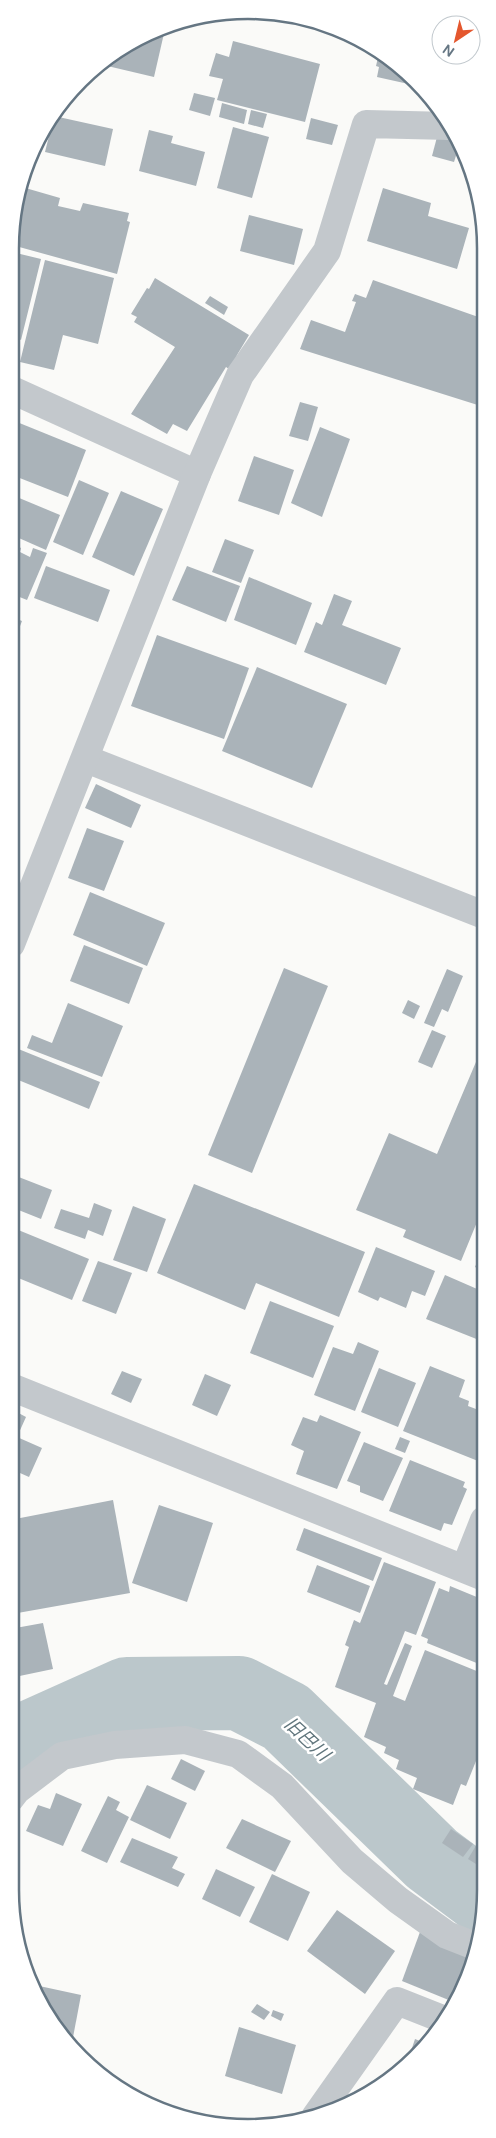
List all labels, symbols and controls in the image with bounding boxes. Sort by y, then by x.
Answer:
north arrow [431,15,481,65]
text: N [439,40,458,61]
water label: 旧巴川 [279,1712,336,1768]

